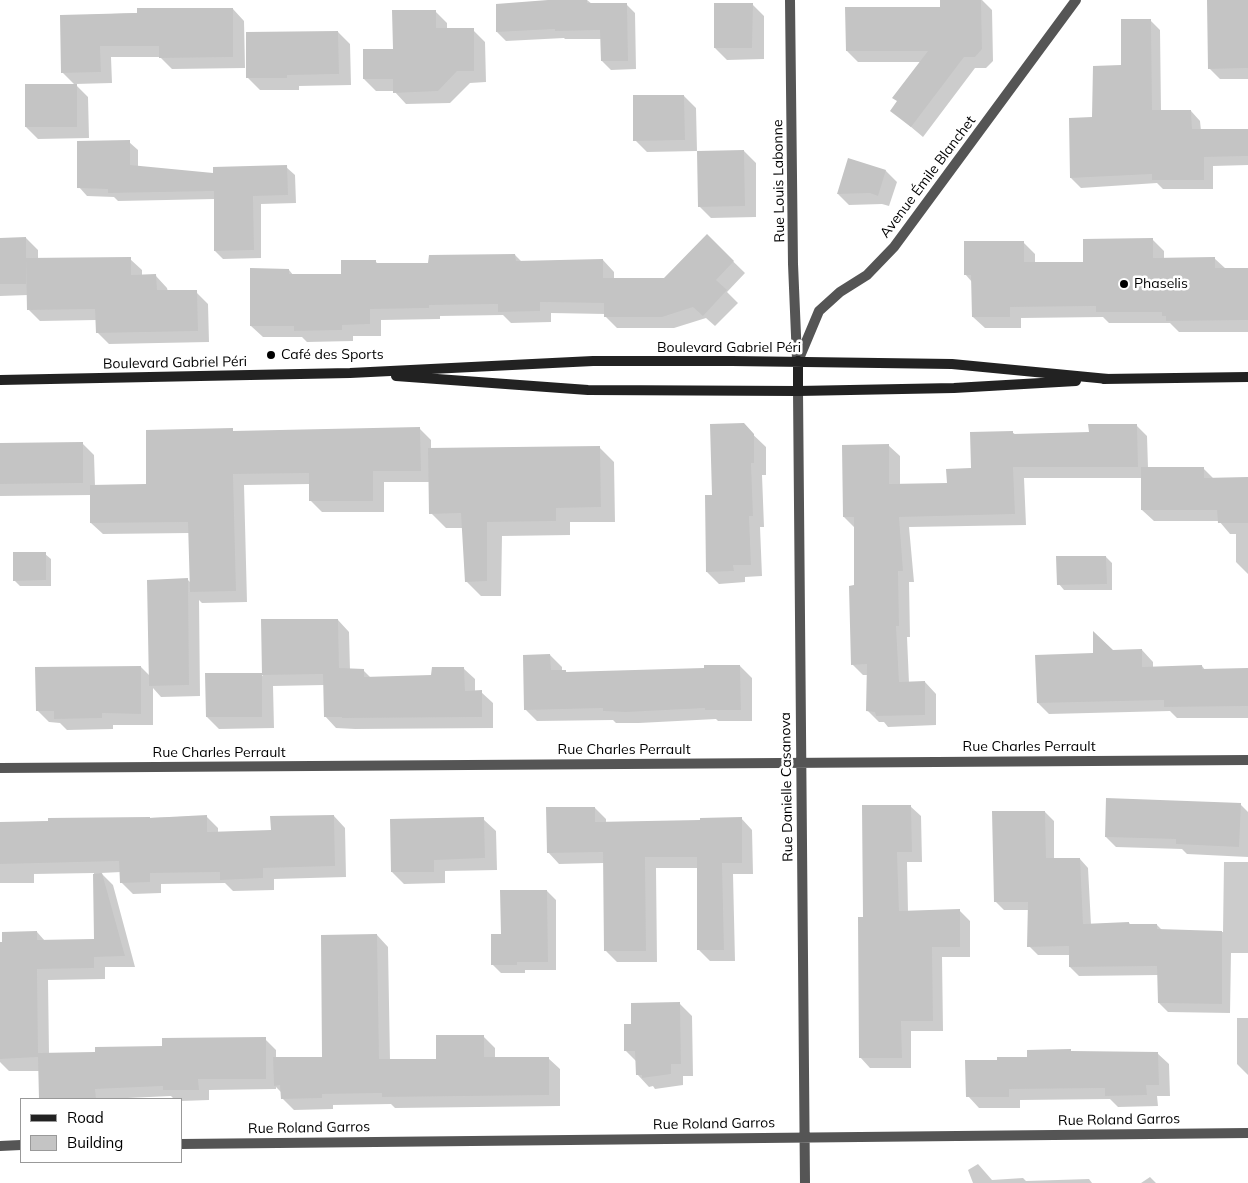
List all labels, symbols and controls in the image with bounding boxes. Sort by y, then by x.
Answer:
street label: Avenue Émile Blanchet [877,113,979,241]
street label: Rue Louis Labonne [770,119,788,243]
place label: Phaselis [1134,276,1188,292]
marker: Phaselis [1118,278,1130,290]
street label: Boulevard Gabriel Péri [657,340,801,356]
place label: Café des Sports [281,347,384,363]
marker: Café des Sports [265,349,277,361]
street label: Boulevard Gabriel Péri [103,353,247,373]
street label: Rue Danielle Casanova [777,712,797,862]
street label: Rue Charles Perrault [962,739,1096,755]
street label: Rue Charles Perrault [557,742,691,758]
street label: Rue Charles Perrault [152,745,286,761]
legend [20,1098,182,1163]
text: Road [67,1108,104,1127]
street label: Rue Roland Garros [1058,1111,1180,1129]
street label: Rue Roland Garros [653,1115,775,1133]
street label: Rue Roland Garros [248,1119,370,1137]
text: Building [67,1133,123,1152]

